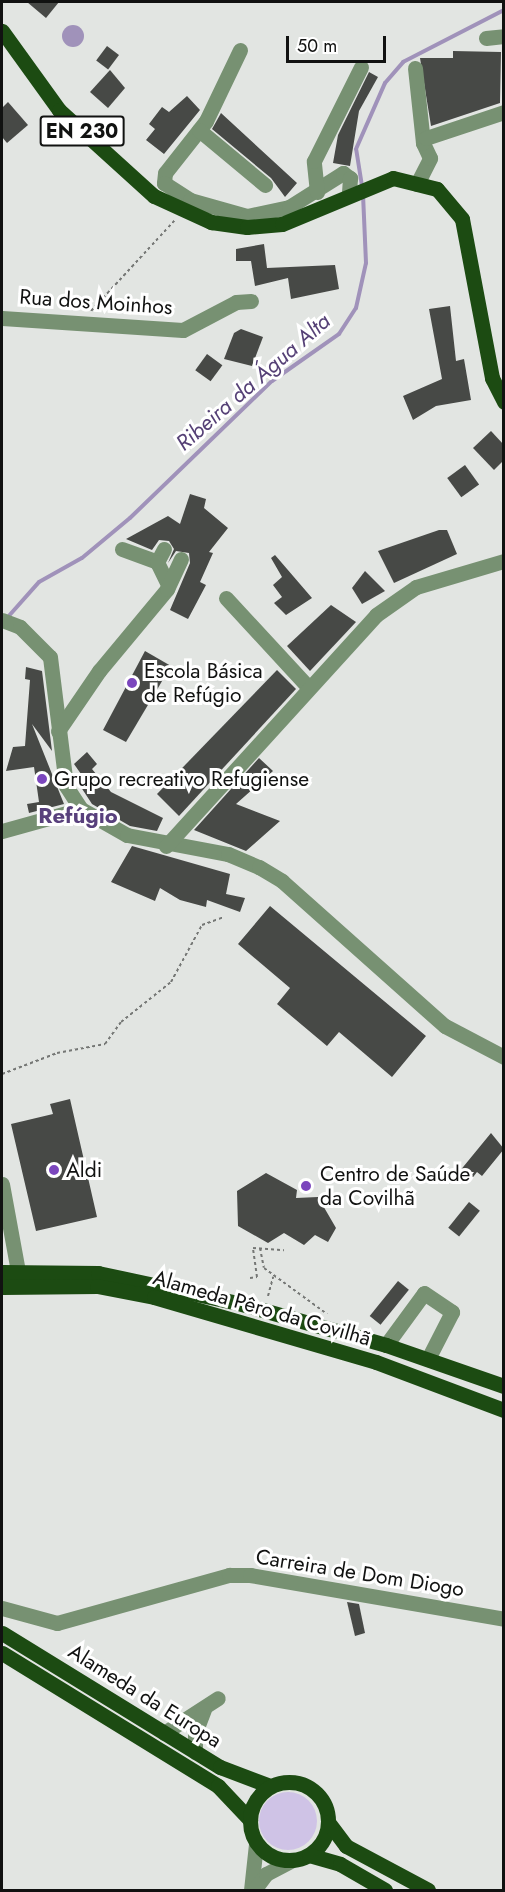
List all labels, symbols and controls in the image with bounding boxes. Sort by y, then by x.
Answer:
scale bar [289,24,390,62]
text: 50 m [297,33,337,59]
road number: EN 230 [38,114,125,148]
street label: Rua dos Moinhos [19,284,173,320]
water label: Ribeira da Água Alta [170,308,336,456]
place label: Escola Básica de Refúgio [144,658,263,708]
marker: Escola Básica de Refúgio [125,676,139,690]
place label: Grupo recreativo Refugiense [54,766,309,792]
marker: Grupo recreativo Refugiense [35,772,49,786]
district label: Refúgio [38,803,118,829]
place label: Aldi [66,1157,102,1183]
place label: Centro de Saúde da Covilhã [320,1161,470,1211]
marker: Aldi [47,1163,61,1177]
marker: Centro de Saúde da Covilhã [297,1177,315,1195]
street label: Alameda Pêro da Covilhã [150,1265,374,1351]
street label: Carreira de Dom Diogo [254,1544,466,1602]
street label: Alameda da Europa [64,1639,226,1753]

